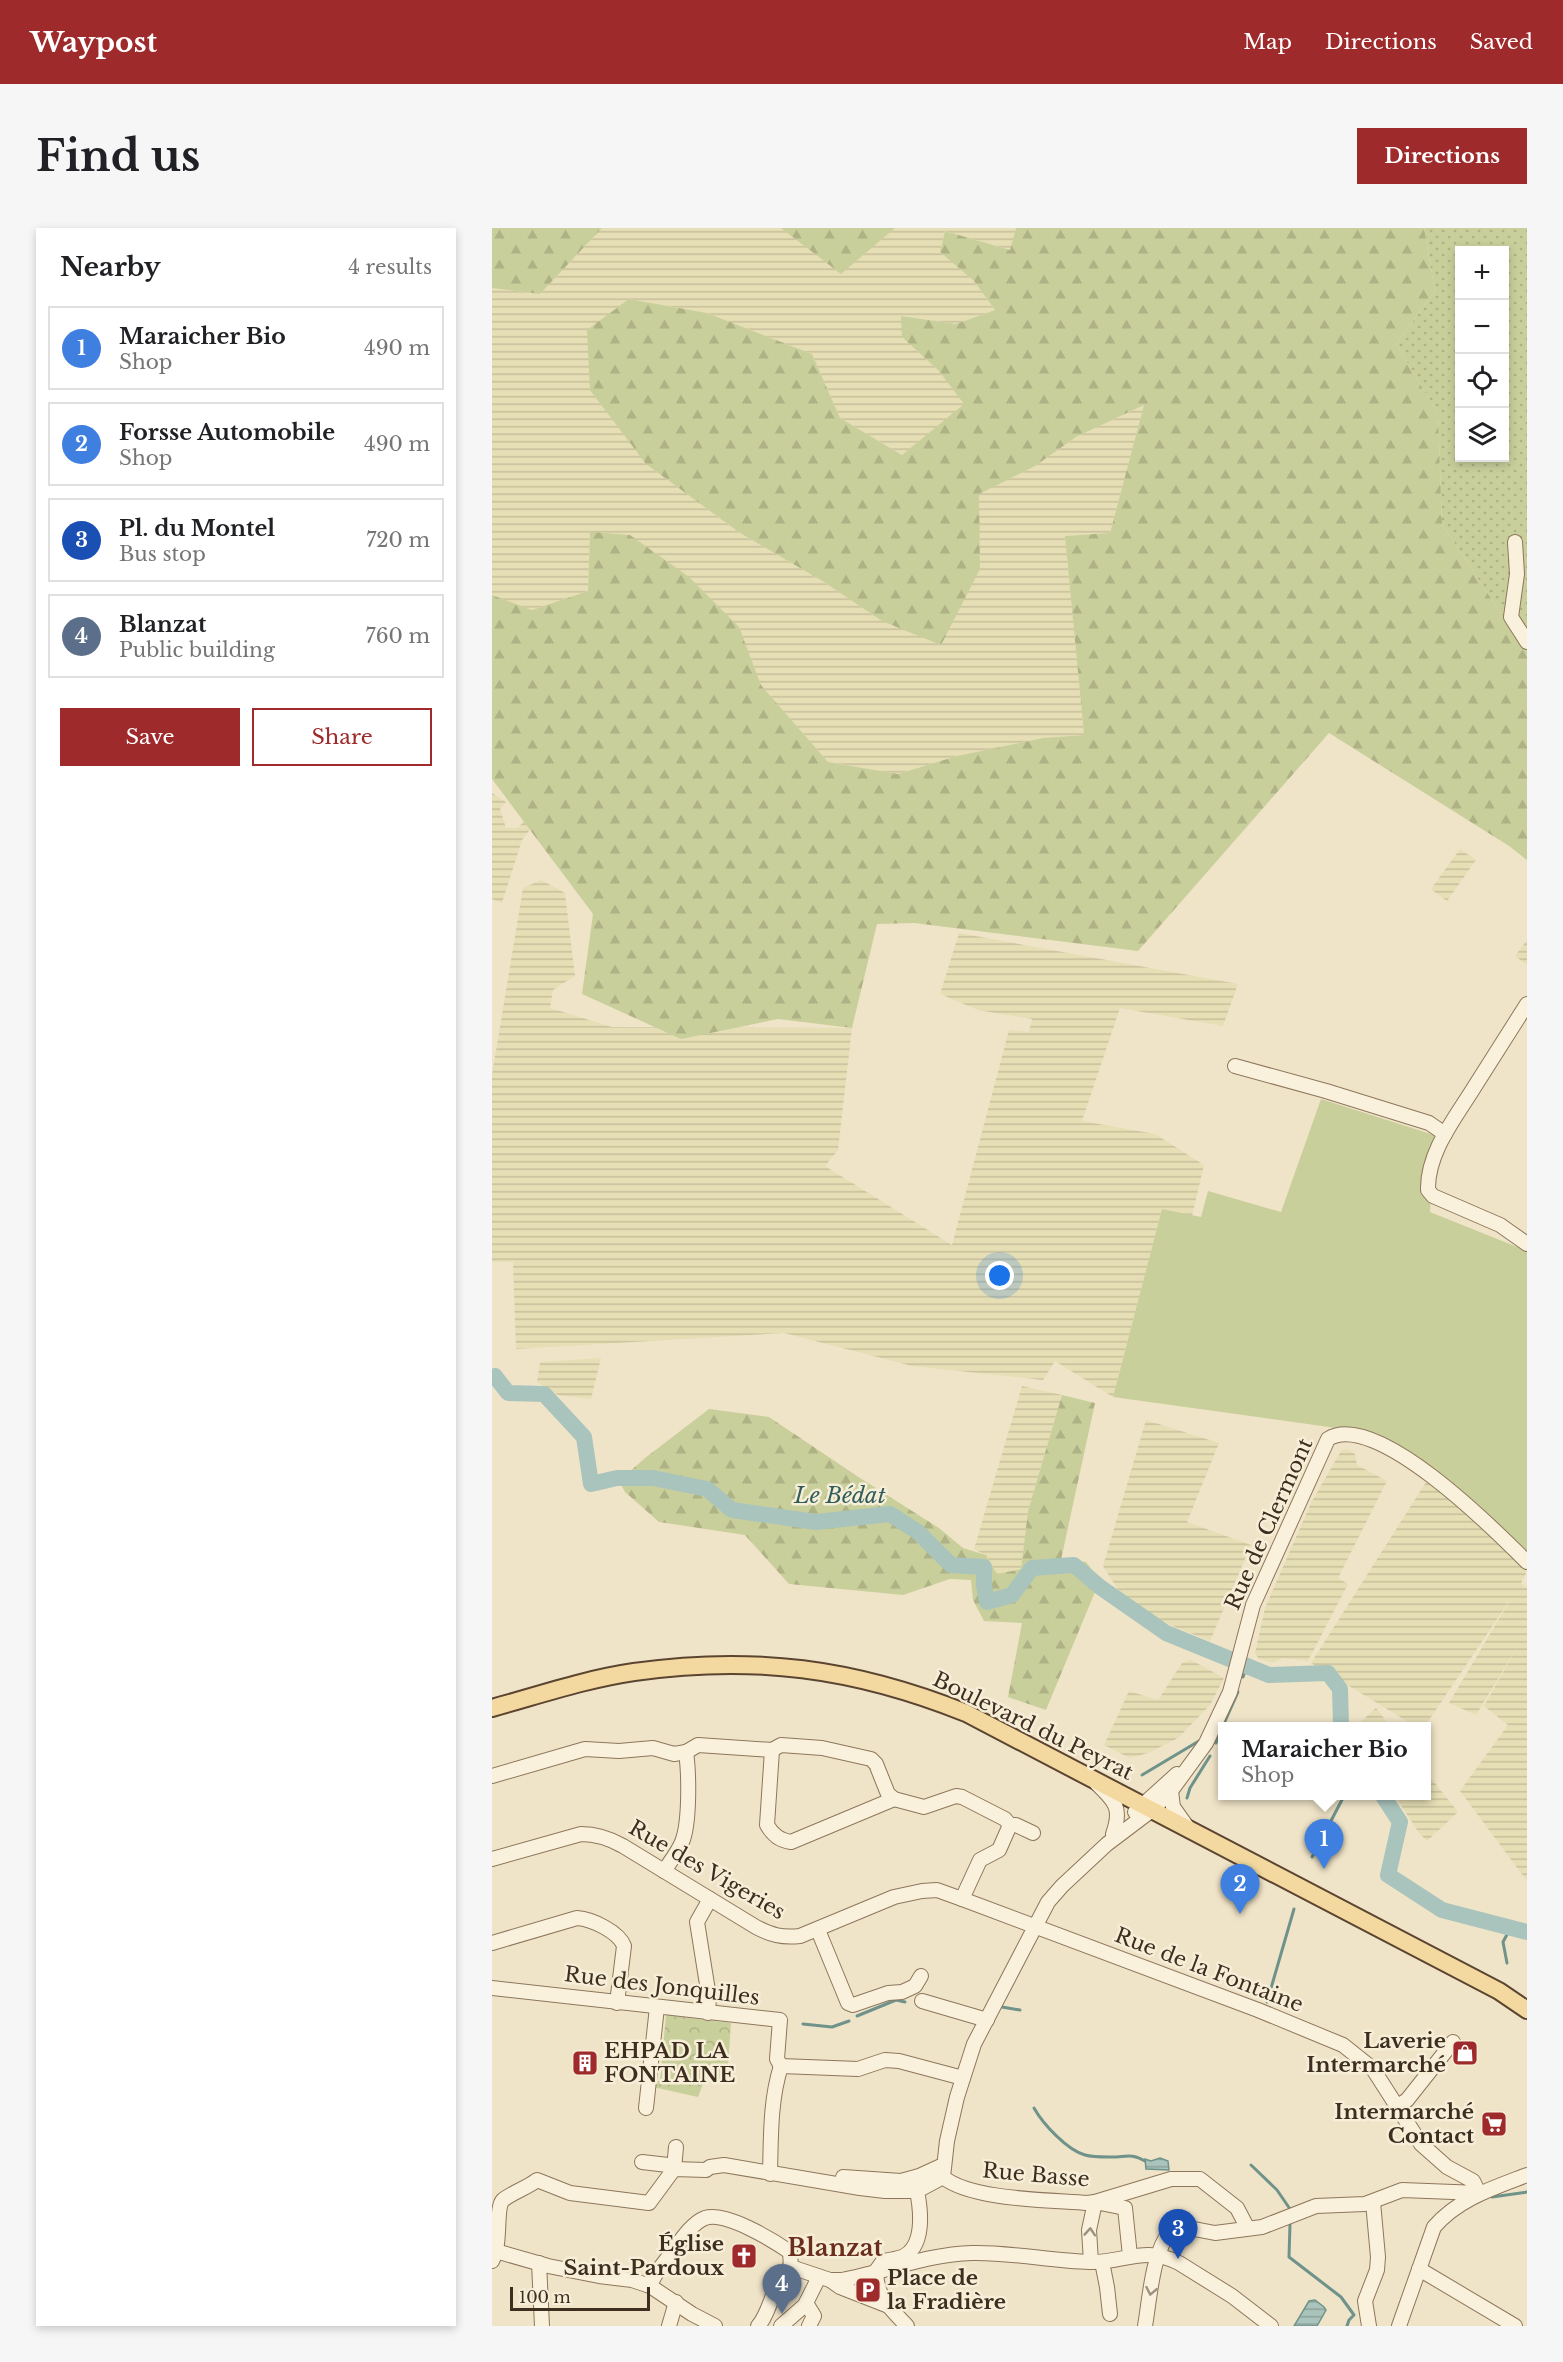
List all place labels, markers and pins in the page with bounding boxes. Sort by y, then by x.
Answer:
pin: 1 [1304,1820,1344,1869]
pin: 2 [1220,1864,1260,1914]
place label: Laverie Intermarché [1306,2028,1446,2078]
place label: EHPAD LA FONTAINE [604,2038,735,2088]
shop icon: Laverie Intermarché [1450,2038,1480,2068]
building icon: EHPAD LA FONTAINE [570,2048,600,2078]
place label: Intermarché Contact [1334,2099,1474,2149]
supermarket icon: Intermarché Contact [1479,2109,1509,2139]
pin: 3 [1158,2210,1198,2259]
place label: Église Saint-Pardoux [564,2231,724,2281]
church icon: Église Saint-Pardoux [729,2241,759,2271]
pin: 4 [762,2264,802,2314]
place label: Place de la Fradière [887,2265,1006,2315]
parking icon: Place de la Fradière [853,2275,883,2305]

